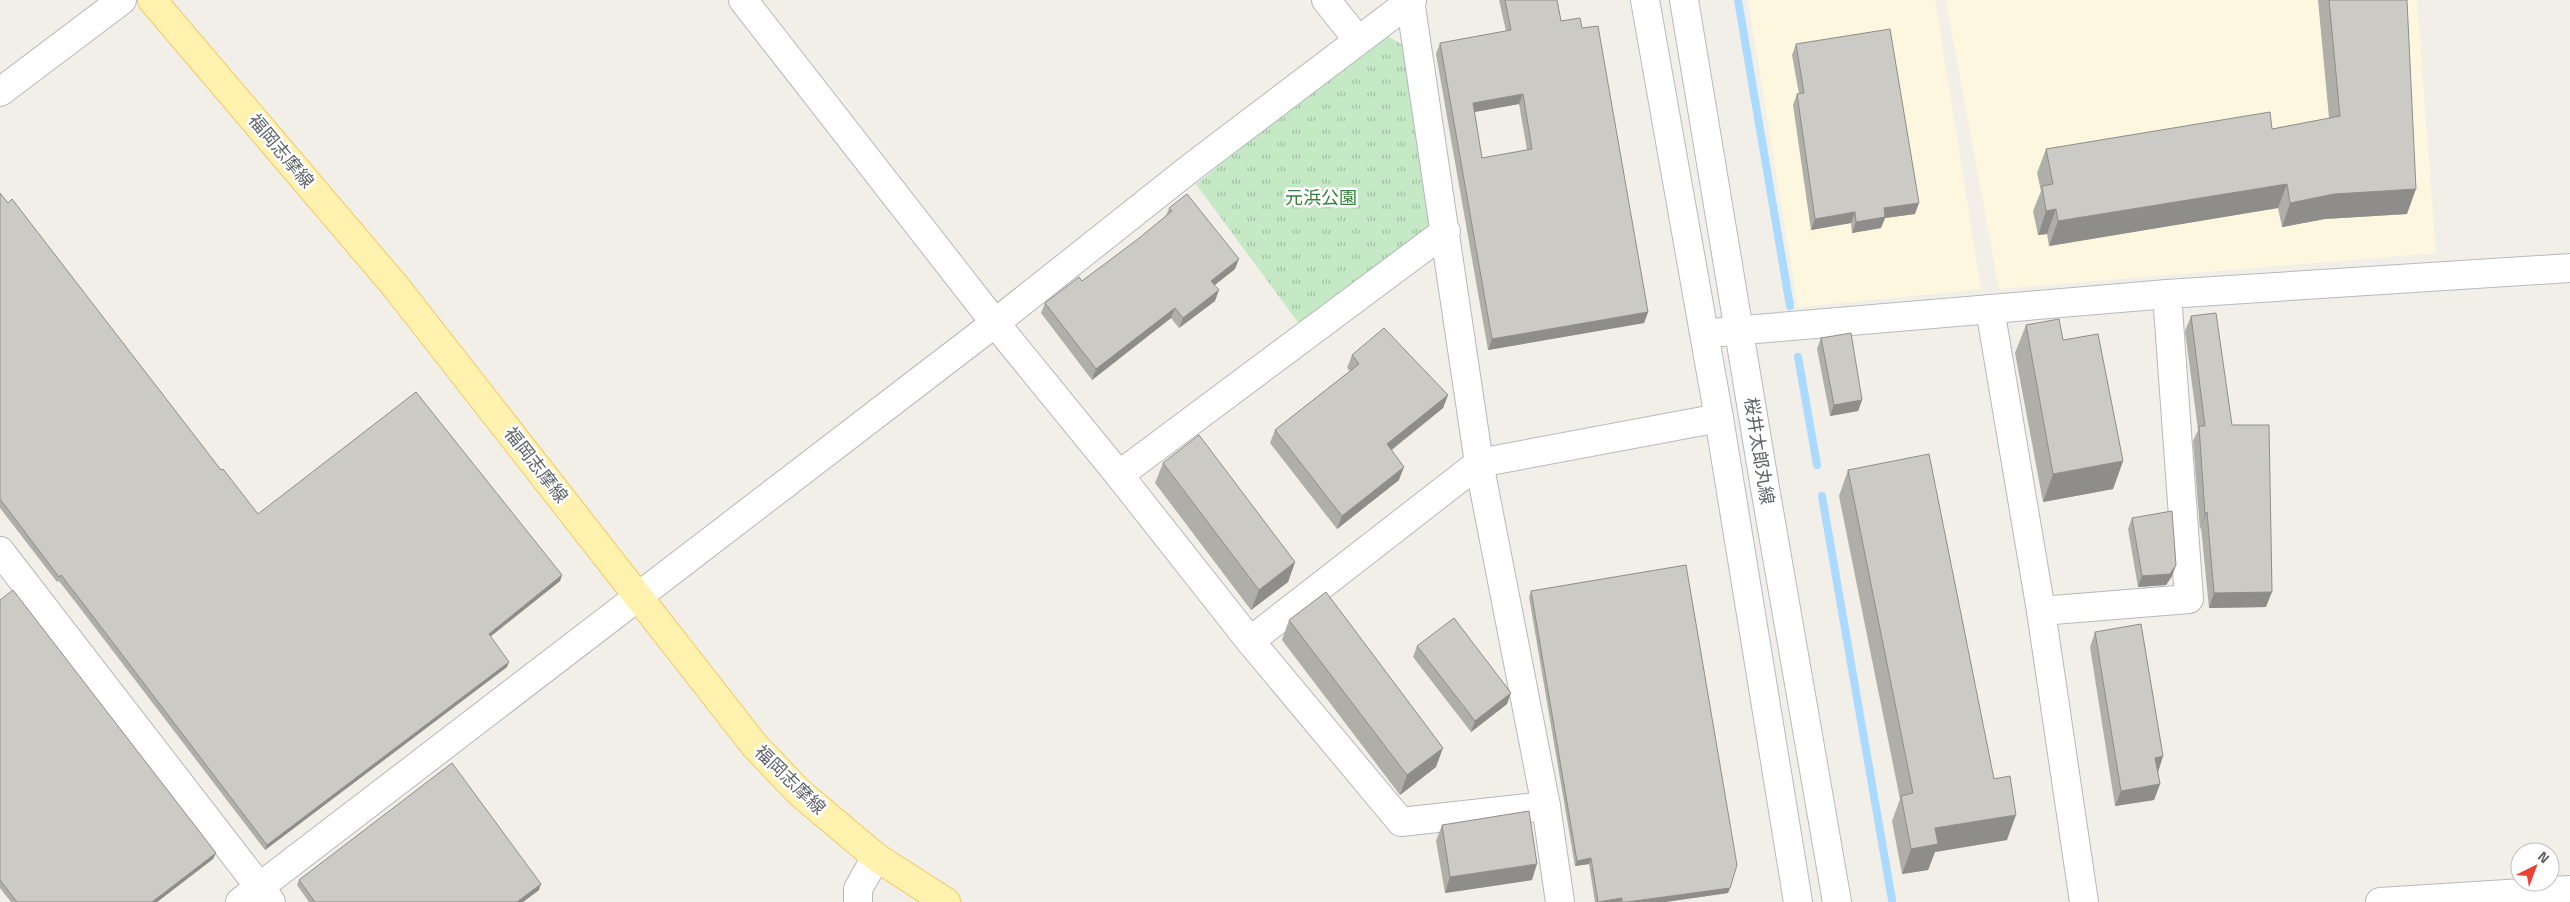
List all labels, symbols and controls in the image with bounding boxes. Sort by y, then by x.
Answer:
street label: 福岡志摩線 [242,108,321,194]
park label: 元浜公園 [1285,184,1357,211]
street label: 桜井太郎丸線 [1738,395,1781,506]
street label: 福岡志摩線 [498,421,575,508]
street label: 福岡志摩線 [749,739,832,821]
north arrow [2510,842,2560,892]
text: N [2533,846,2555,868]

